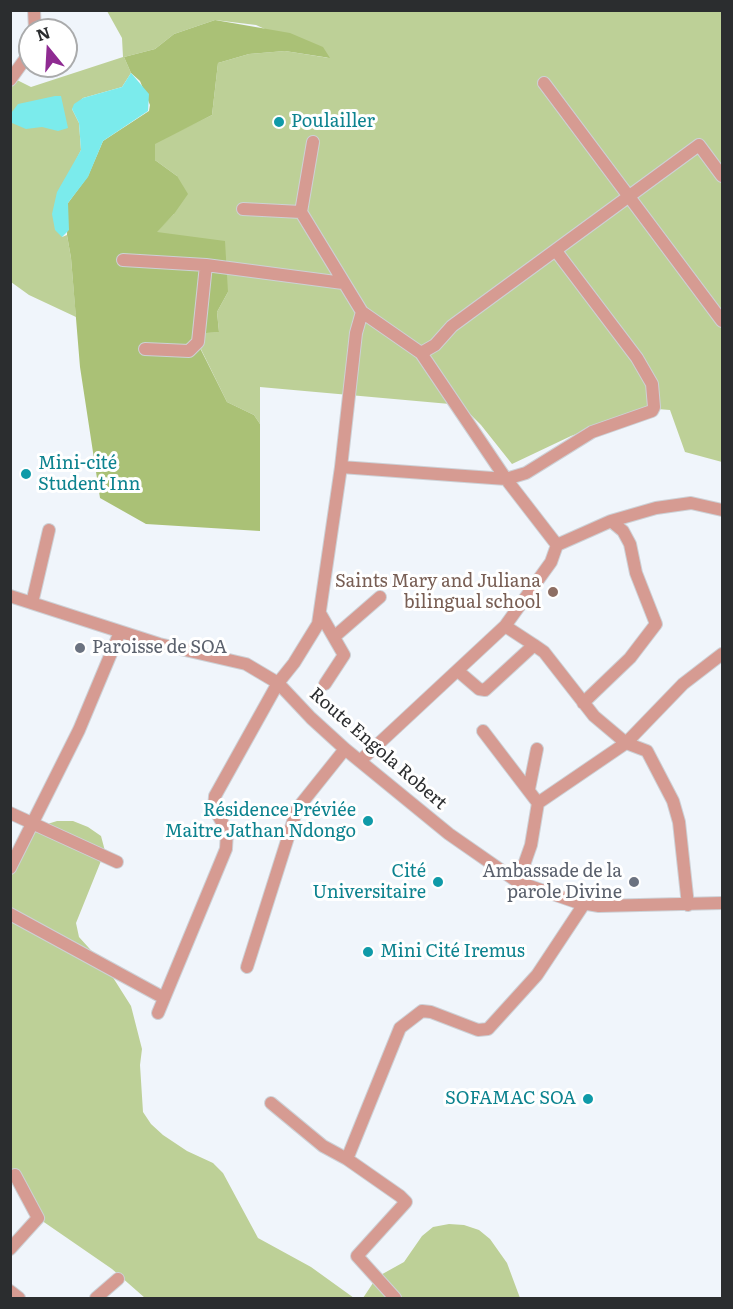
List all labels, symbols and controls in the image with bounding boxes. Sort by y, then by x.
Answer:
north arrow [18,18,78,78]
text: N [33,19,53,46]
place label: Poulailler [291,111,375,133]
marker: Poulailler [272,115,286,129]
place label: Mini-cité Student Inn [38,453,140,496]
marker: Mini-cité Student Inn [19,467,33,481]
place label: Saints Mary and Juliana bilingual school [335,571,541,614]
marker: Saints Mary and Juliana bilingual school [546,585,560,599]
place label: Paroisse de SOA [92,637,227,659]
marker: Paroisse de SOA [73,641,87,655]
street label: Route Engola Robert [305,683,451,815]
place label: Résidence Préviée Maitre Jathan Ndongo [165,800,356,842]
marker: Résidence Préviée Maitre Jathan Ndongo [361,814,375,828]
place label: Cité Universitaire [312,861,426,904]
place label: Ambassade de la parole Divine [483,861,622,904]
marker: Cité Universitaire [431,875,445,889]
marker: Ambassade de la parole Divine [627,875,641,889]
place label: Mini Cité Iremus [380,941,525,963]
marker: Mini Cité Iremus [361,945,375,959]
place label: SOFAMAC SOA [445,1088,576,1110]
marker: SOFAMAC SOA [581,1092,595,1106]

